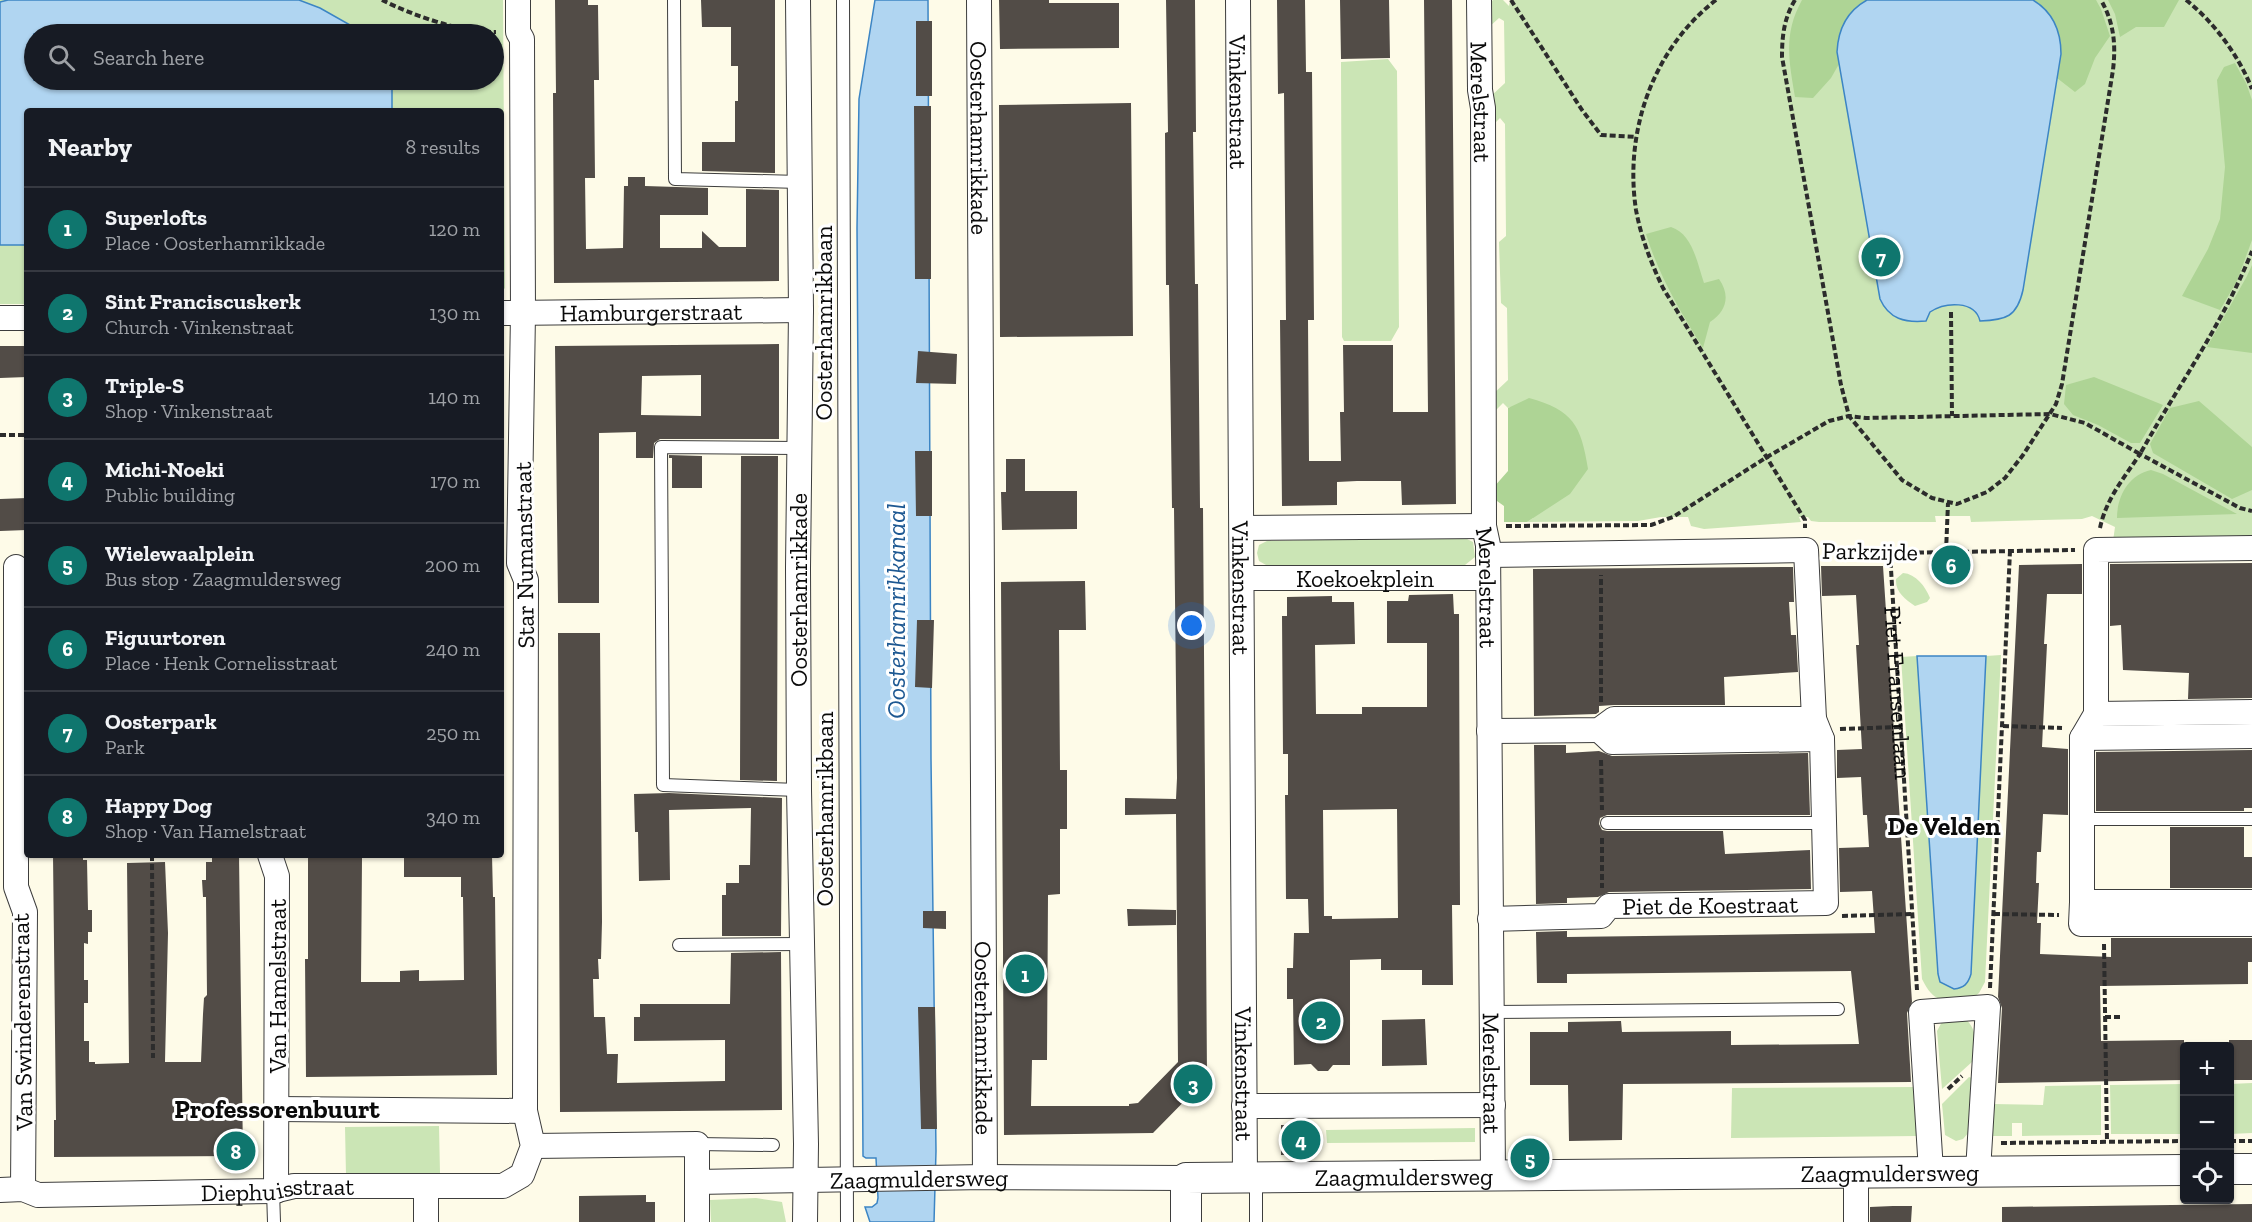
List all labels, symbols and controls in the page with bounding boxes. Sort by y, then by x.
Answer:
search box [24,24,504,90]
street label: Vinkenstraat [1224,34,1254,169]
icon: search [45,41,78,74]
street label: Oosterhamrikkade [965,41,995,235]
street label: Merelstraat [1465,41,1498,163]
text: Search here [93,44,204,71]
text: Nearby [48,131,132,163]
text: 8 results [405,135,480,159]
text: Superlofts [105,204,207,231]
text: 1 [63,217,72,241]
text: 120 m [429,217,480,241]
street label: Oosterhamrikbaan [809,225,838,421]
text: Place · Oosterhamrikkade [105,231,325,255]
pin: 7 [1862,234,1900,280]
text: Sint Franciscuskerk [105,288,301,315]
street label: Hamburgerstraat [559,296,743,327]
text: 2 [62,301,73,325]
text: 130 m [429,301,480,325]
text: Church · Vinkenstraat [105,315,294,339]
text: Triple-S [105,372,184,399]
text: 3 [62,385,73,409]
text: 140 m [428,385,480,409]
text: Shop · Vinkenstraat [105,399,273,423]
text: Michi-Noeki [105,456,224,483]
street label: Star Numanstraat [508,461,540,649]
text: 4 [62,469,73,493]
text: 170 m [430,469,480,493]
text: Public building [105,483,235,507]
street label: Oosterhamrikkade [784,493,813,687]
water label: Oosterhamrikkanaal [880,503,912,719]
street label: Vinkenstraat [1227,520,1256,655]
street label: Merelstraat [1470,524,1503,648]
street label: Parkzijde [1822,536,1918,566]
text: Wielewaalplein [105,540,254,567]
pin: 6 [1932,542,1970,588]
text: 5 [62,553,73,577]
text: 200 m [425,553,480,577]
street label: Koekoekplein [1296,564,1434,593]
text: Bus stop · Zaagmuldersweg [105,567,341,591]
street label: Piet Fransenlaan [1879,605,1918,781]
your location [1177,611,1206,640]
text: Figuurtoren [105,624,226,651]
text: 6 [62,637,73,661]
text: 240 m [426,637,480,661]
text: Place · Henk Cornelisstraat [105,651,337,675]
text: Oosterpark [105,708,217,735]
street label: Oosterhamrikbaan [810,711,839,907]
text: 7 [63,721,72,745]
text: 250 m [426,721,480,745]
text: Park [105,735,145,759]
text: Happy Dog [105,792,212,819]
text: 8 [62,805,73,829]
text: 340 m [426,805,480,829]
district label: De Velden [1887,810,2001,842]
text: Shop · Van Hamelstraat [105,819,306,843]
street label: Piet de Koestraat [1622,889,1799,920]
street label: Van Hamelstraat [263,899,292,1074]
street label: Van Swinderenstraat [6,913,38,1132]
street label: Oosterhamrikkade [969,941,999,1135]
pin: 1 [1006,952,1044,996]
pin: 2 [1302,998,1340,1044]
street label: Vinkenstraat [1229,1006,1259,1141]
street label: Merelstraat [1477,1013,1507,1134]
map controls [2180,1042,2234,1204]
button: + [2180,1042,2234,1096]
pin: 3 [1174,1062,1212,1106]
district label: Professorenbuurt [174,1093,380,1125]
button: − [2180,1096,2234,1150]
pin: 4 [1282,1118,1320,1162]
pin: 8 [216,1128,256,1174]
pin: 5 [1510,1136,1550,1180]
button: locate [2180,1150,2234,1204]
street label: Zaagmuldersweg [1801,1157,1979,1188]
street label: Zaagmuldersweg [1315,1161,1493,1191]
street label: Zaagmuldersweg [830,1162,1008,1194]
street label: Diephuisstraat [201,1172,354,1207]

